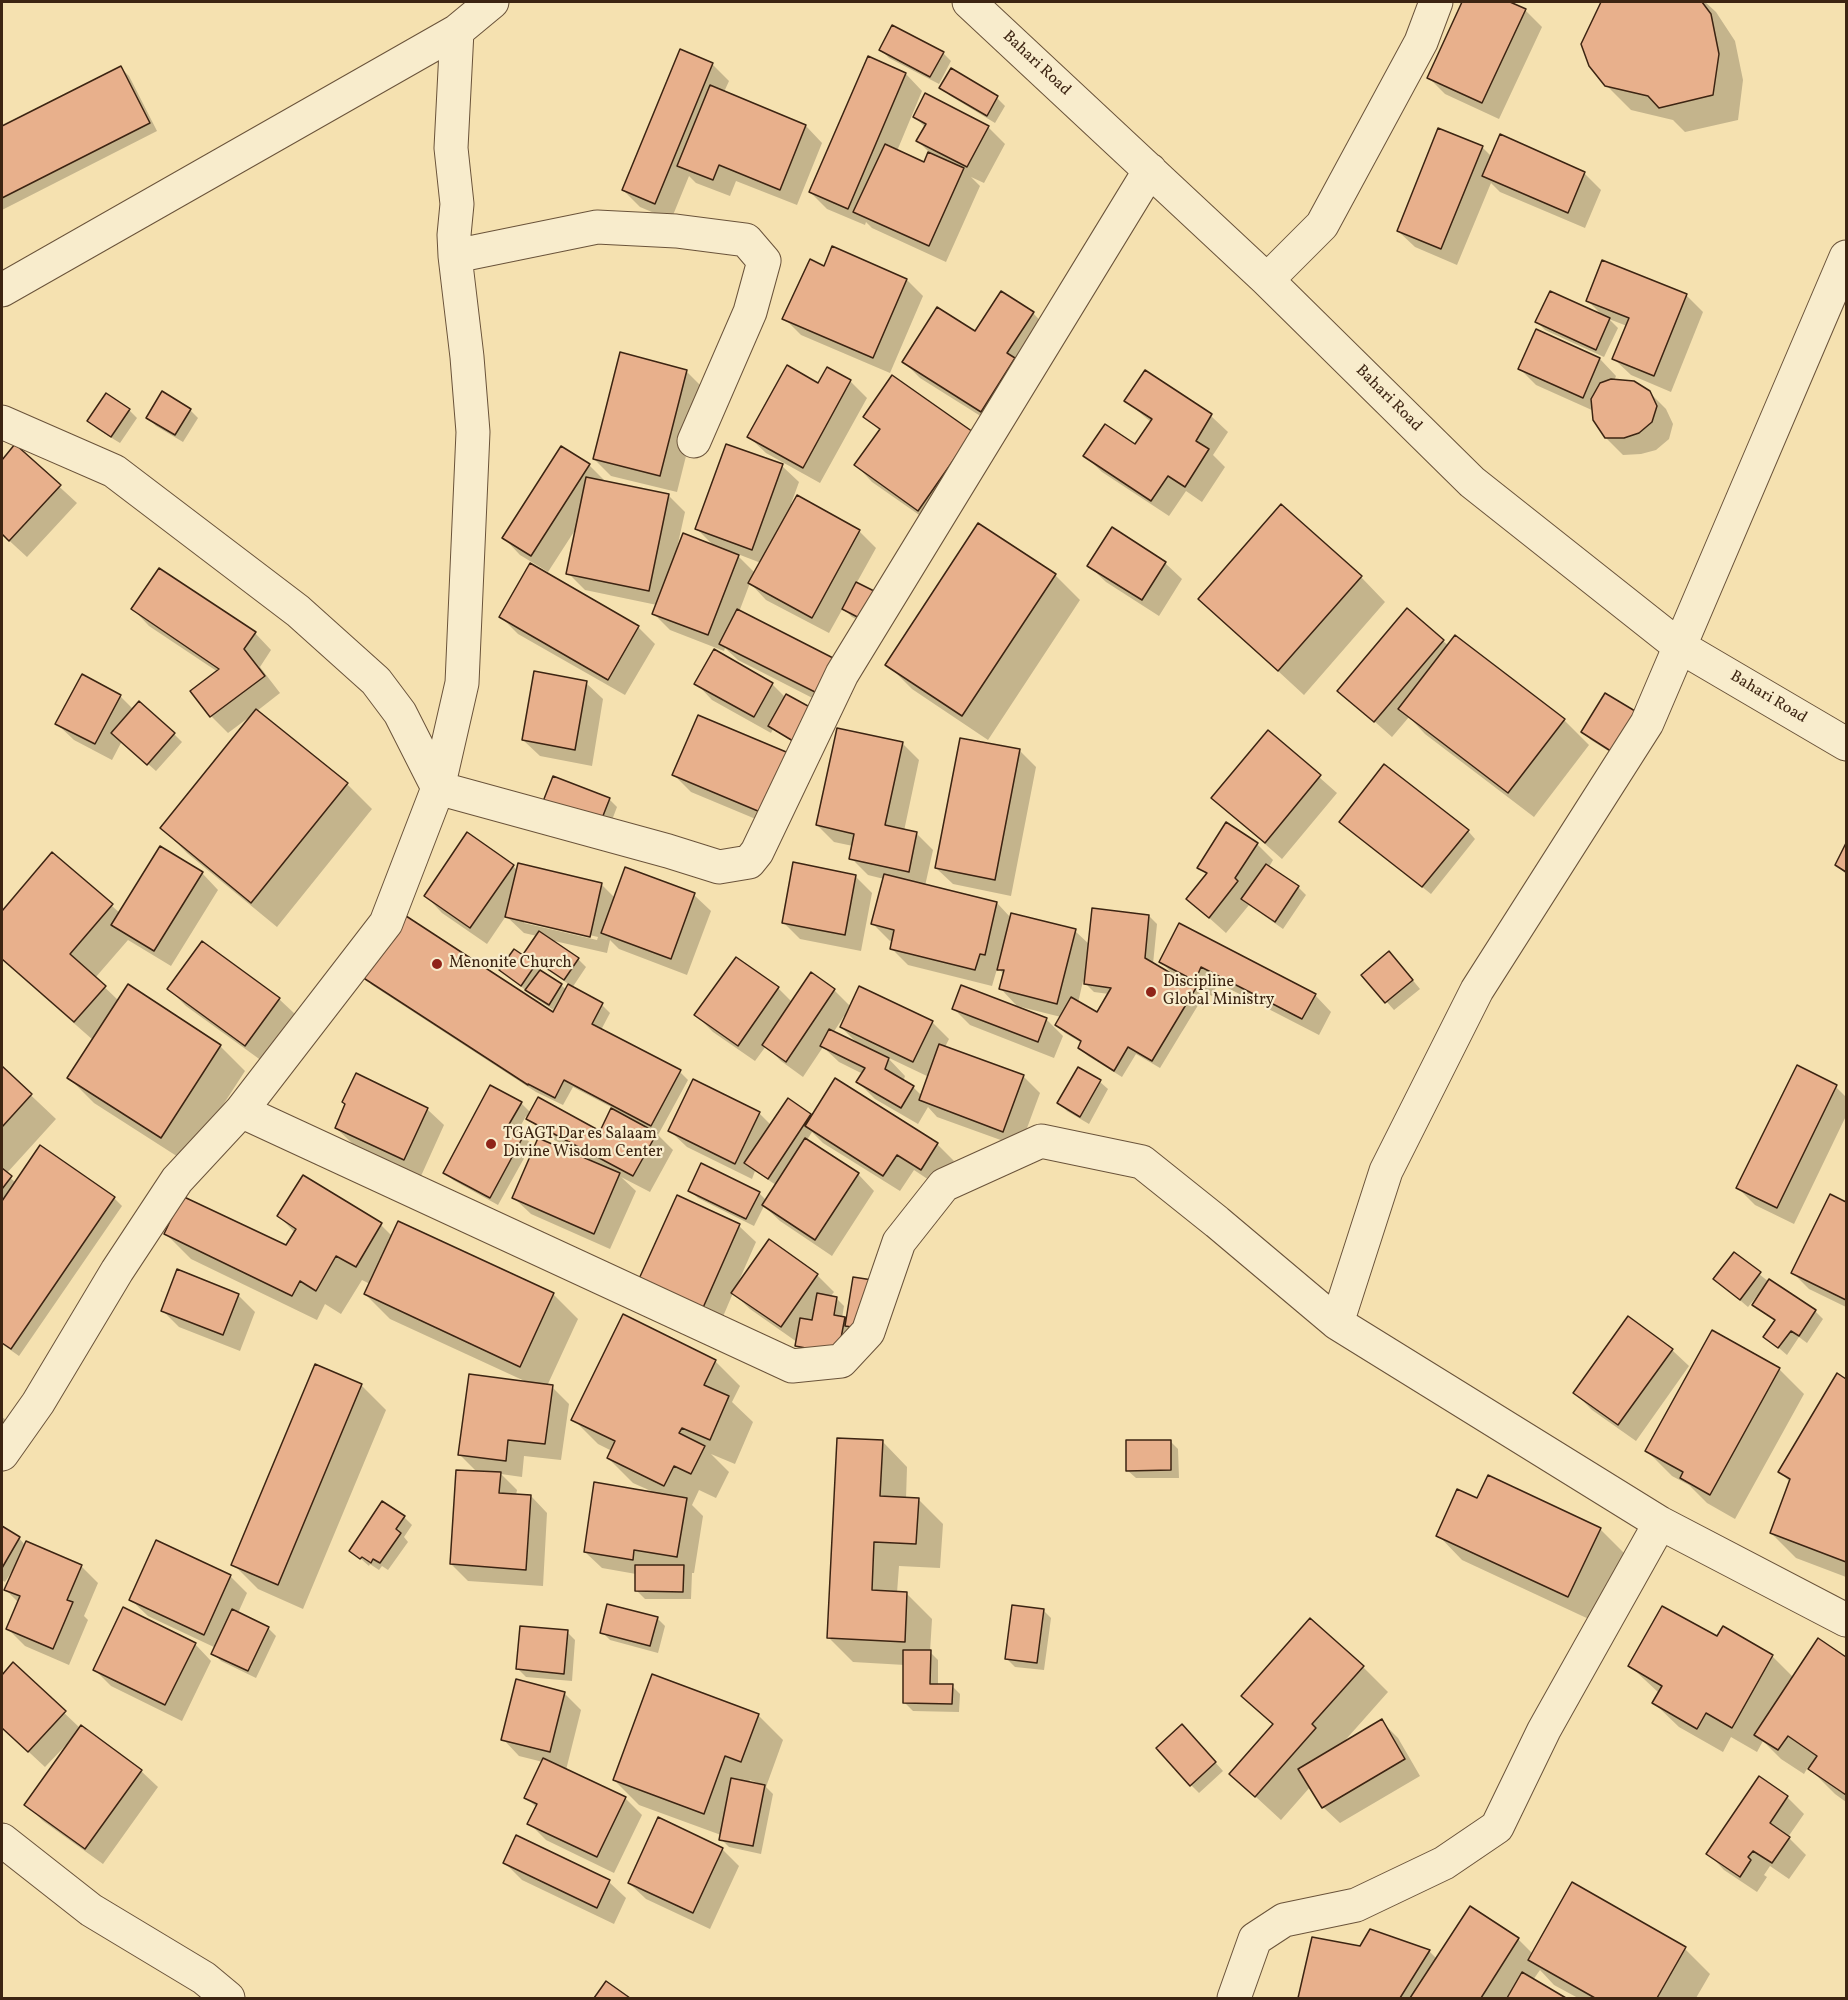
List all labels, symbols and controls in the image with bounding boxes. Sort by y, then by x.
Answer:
street label: Bahari Road [998,28,1074,100]
street label: Bahari Road [1351,362,1425,436]
street label: Bahari Road [1726,668,1810,728]
place label: Menonite Church [449,954,572,974]
marker: Menonite Church [430,957,444,971]
place label: Discipline Global Ministry [1163,973,1274,1011]
marker: Discipline Global Ministry [1144,985,1158,999]
place label: TGAGT Dar es Salaam Divine Wisdom Center [503,1125,663,1163]
marker: TGAGT Dar es Salaam Divine Wisdom Center [484,1137,498,1151]

